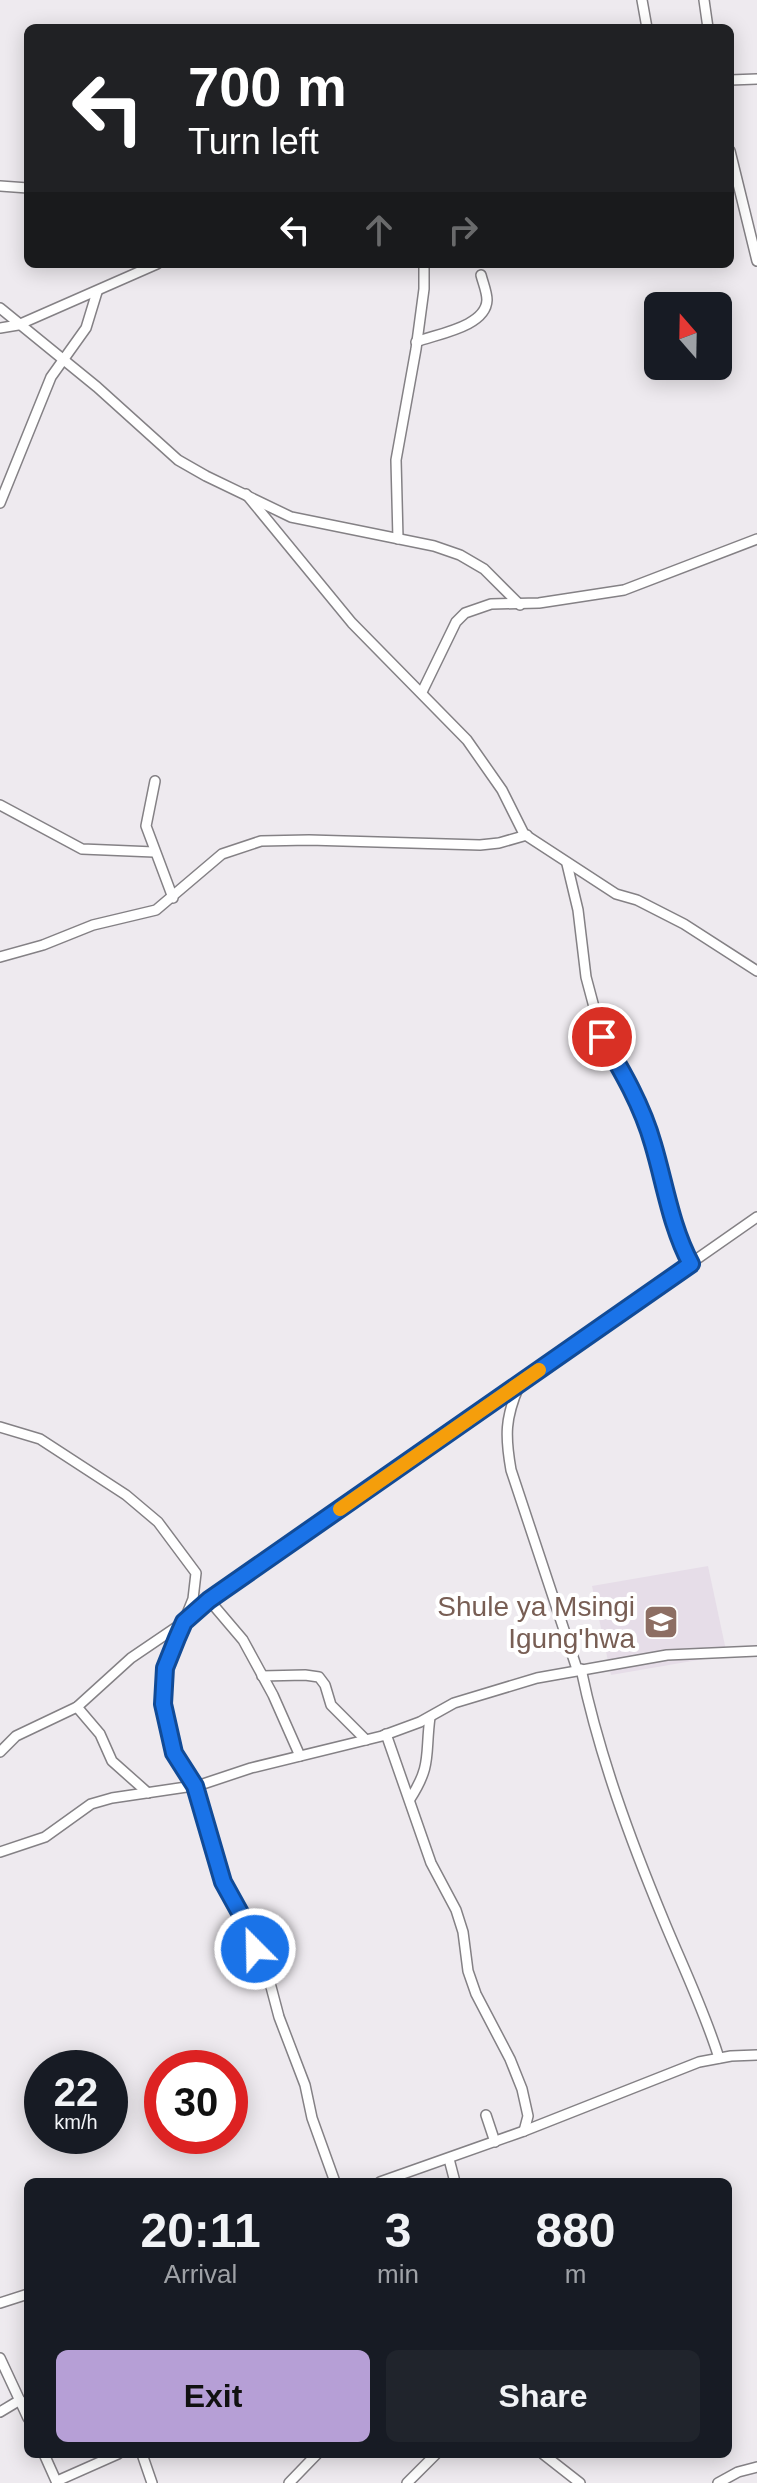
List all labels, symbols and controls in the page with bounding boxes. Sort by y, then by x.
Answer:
text: 700 m [188,55,347,118]
icon: left [56,56,160,160]
text: Turn left [188,121,319,162]
icon: left [273,208,317,252]
icon: ahead [357,208,401,252]
icon: right [441,208,485,252]
north arrow [644,292,732,380]
map controls [644,292,732,380]
pin [568,1003,636,1071]
icon: arrive [580,1015,624,1059]
place label: Shule ya Msingi Igung'hwa [437,1591,635,1654]
school or university icon: Shule ya Msingi Igung'hwa [642,1603,680,1641]
position arrow [213,1907,297,1991]
speed limit sign: 30 [144,2050,248,2154]
text: 22 [54,2070,98,2114]
text: km/h [54,2111,98,2133]
text: 20:11 [140,2204,261,2257]
text: 3 [385,2204,411,2257]
text: 880 [535,2204,616,2257]
text: Arrival [164,2259,237,2289]
text: min [377,2259,419,2289]
text: m [565,2259,586,2289]
button: Exit [56,2350,370,2442]
button: Share [386,2350,700,2442]

